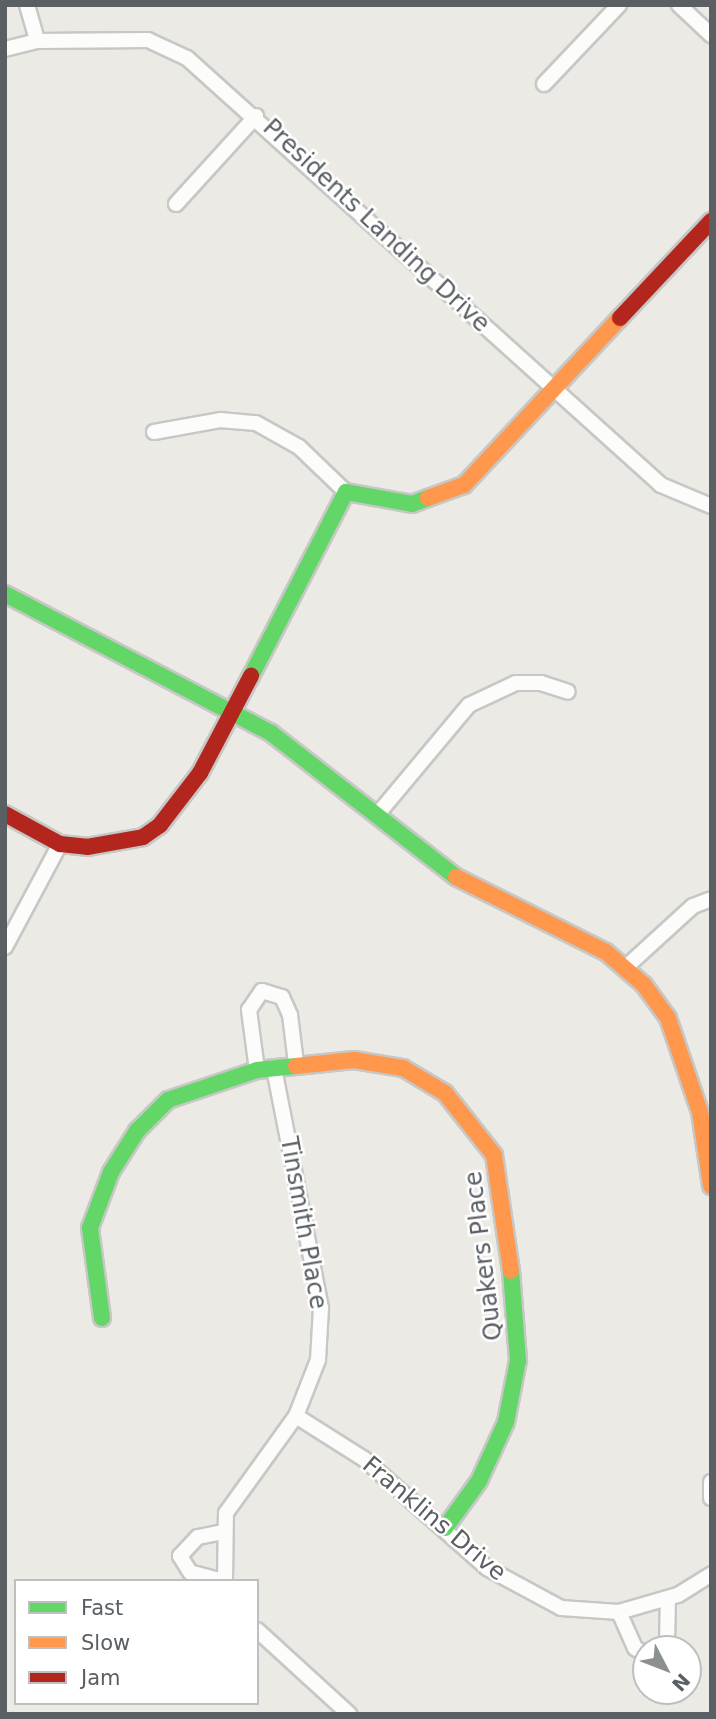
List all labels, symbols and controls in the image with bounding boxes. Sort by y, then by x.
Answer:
street label: Presidents Landing Drive [257,113,495,339]
street label: Tinsmith Place [274,1135,332,1311]
street label: Quakers Place [459,1170,509,1342]
street label: Franklins Drive [356,1451,512,1587]
legend [14,1579,259,1705]
text: Fast [81,1596,123,1620]
text: Slow [81,1631,130,1655]
north arrow [632,1635,702,1705]
text: Jam [81,1666,121,1690]
text: N [668,1669,695,1696]

